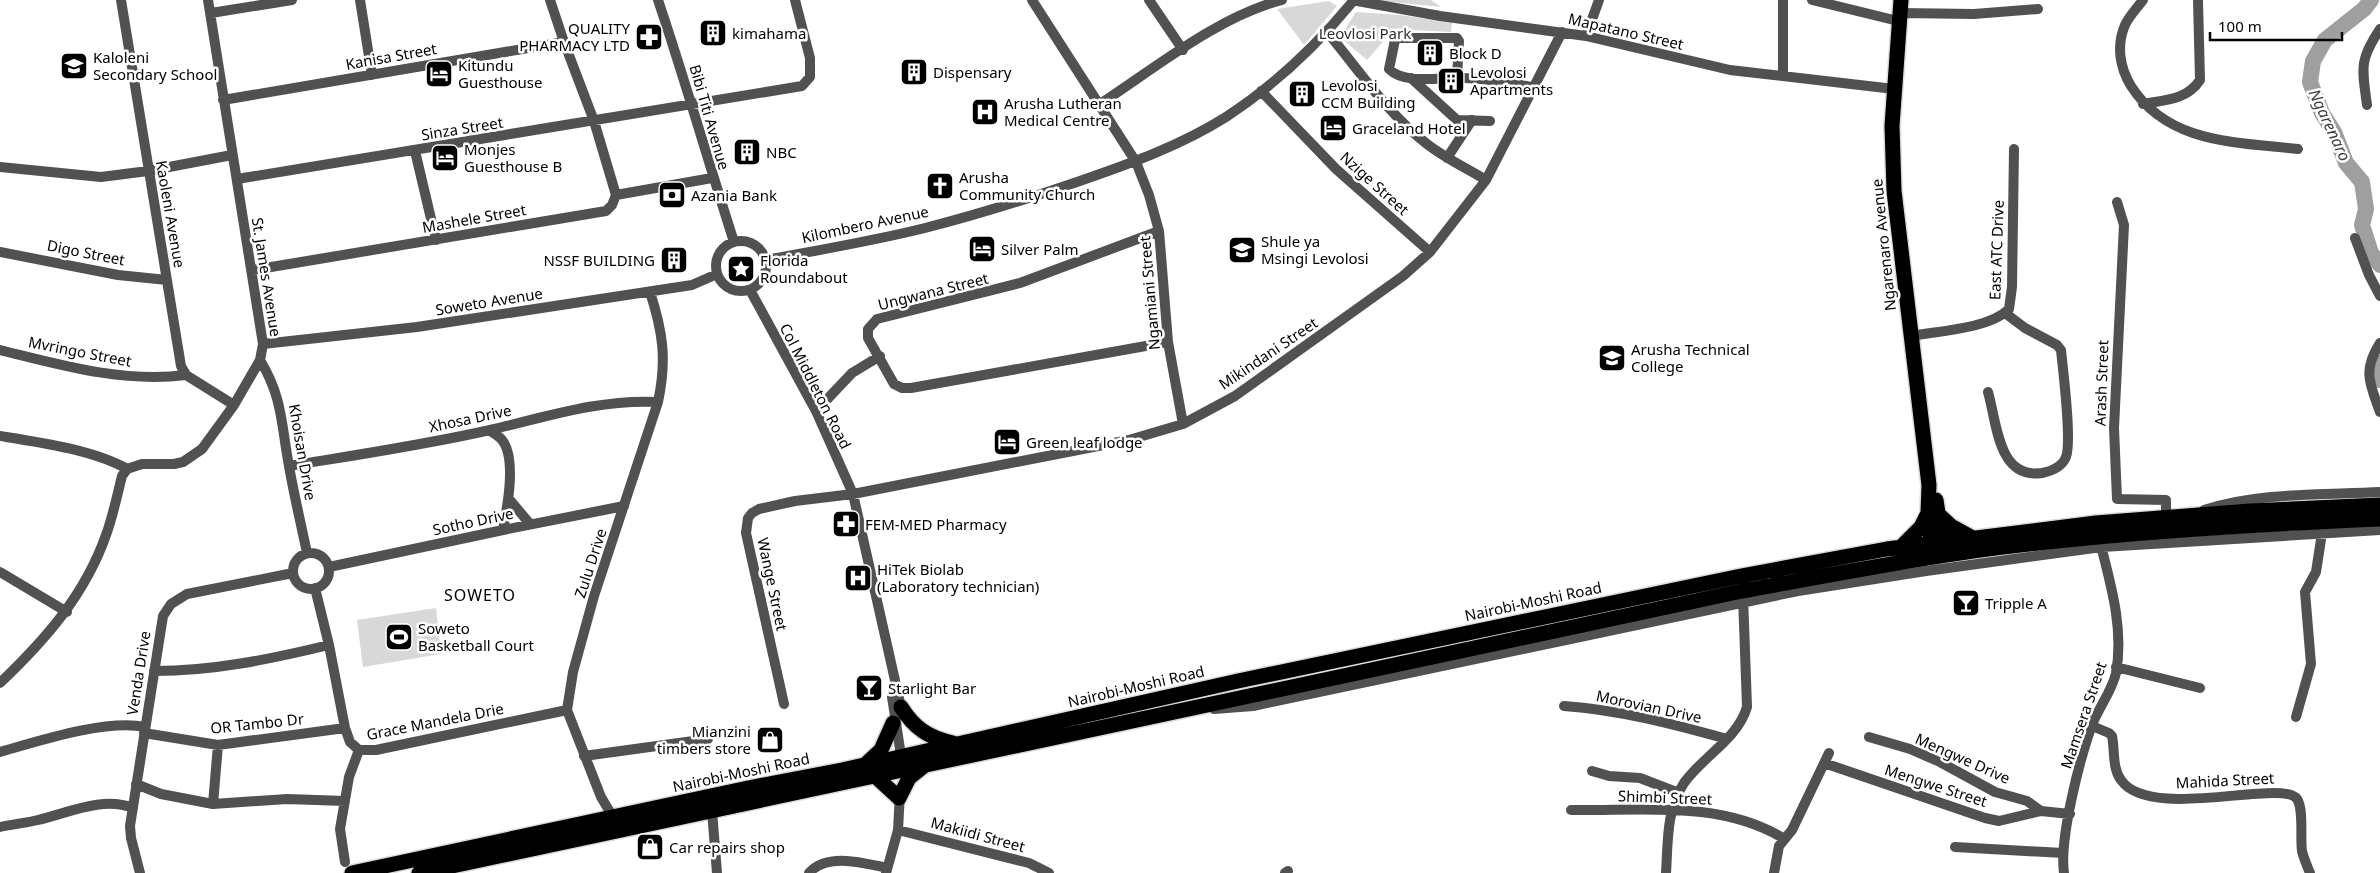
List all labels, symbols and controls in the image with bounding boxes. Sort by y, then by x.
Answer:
street label: Mapatano Street [1566,8,1686,54]
scale bar [2210,10,2342,42]
text: 100 m [2218,16,2262,36]
place label: QUALITY PHARMACY LTD [519,18,631,55]
building icon: kimahama [698,18,728,48]
pharmacy icon: QUALITY PHARMACY LTD [634,22,664,52]
place label: kimahama [732,23,806,43]
park label: Leovlosi Park [1319,23,1411,43]
street label: Kanisa Street [344,38,439,74]
building icon: Block D [1415,38,1445,68]
place label: Block D [1449,43,1502,63]
place label: Kaloleni Secondary School [93,47,217,84]
school or university icon: Kaloleni Secondary School [59,51,89,81]
place label: Kitundu Guesthouse [458,55,543,92]
building icon: Dispensary [899,57,929,87]
hotel icon: Kitundu Guesthouse [424,59,454,89]
street label: Bibi Titi Avenue [685,62,735,172]
place label: Dispensary [933,62,1012,82]
place label: Levolosi Apartments [1470,62,1553,99]
building icon: Levolosi Apartments [1436,66,1466,96]
place label: Levolosi CCM Building [1321,75,1416,112]
building icon: Levolosi CCM Building [1287,79,1317,109]
water label: Ngarenaro [2304,85,2356,165]
place label: Arusha Lutheran Medical Centre [1004,93,1122,130]
hospital icon: Arusha Lutheran Medical Centre [970,97,1000,127]
street label: Sinza Street [420,112,505,144]
hotel icon: Graceland Hotel [1318,113,1348,143]
place label: Graceland Hotel [1352,118,1466,138]
building icon: NBC [732,137,762,167]
place label: Monjes Guesthouse B [464,139,562,176]
place label: NBC [766,142,797,162]
hotel icon: Monjes Guesthouse B [430,143,460,173]
street label: Nzige Street [1336,147,1414,220]
street label: Kaoleni Avenue [152,159,190,269]
place label: Arusha Community Church [959,167,1095,204]
church icon: Arusha Community Church [925,171,955,201]
street label: Ngarenaro Avenue [1866,178,1900,312]
bank icon: Azania Bank [657,180,687,210]
place label: Azania Bank [691,185,777,205]
street label: Mashele Street [421,199,528,237]
street label: East ATC Drive [1984,200,2008,300]
street label: Kilombero Avenue [800,201,930,247]
street label: St. James Avenue [248,216,286,338]
place label: Shule ya Msingi Levolosi [1261,231,1369,268]
hotel icon: Silver Palm [967,234,997,264]
street label: Digo Street [45,235,127,269]
street label: Ngamiani Street [1134,235,1164,351]
school or university icon: Shule ya Msingi Levolosi [1227,235,1257,265]
place label: Silver Palm [1001,239,1079,259]
building icon: NSSF BUILDING [659,245,689,275]
place label: NSSF BUILDING [543,250,655,270]
place label: Florida Roundabout [760,250,848,287]
place icon: Florida Roundabout [726,254,756,284]
street label: Ungwana Street [876,267,991,314]
street label: Soweto Avenue [434,283,544,319]
street label: Mikindani Street [1215,312,1322,393]
street label: Col Middleton Road [776,320,856,452]
street label: Mvringo Street [27,331,134,371]
place label: Arusha Technical College [1631,339,1750,376]
street label: Arash Street [2090,339,2113,426]
school or university icon: Arusha Technical College [1597,343,1627,373]
street label: Xhosa Drive [427,400,513,436]
street label: Khoisan Drive [285,402,321,502]
hotel icon: Green leaf lodge [992,427,1022,457]
place label: Green leaf lodge [1026,432,1143,452]
street label: Sotho Drive [431,503,515,539]
pharmacy icon: FEM-MED Pharmacy [831,509,861,539]
place label: FEM-MED Pharmacy [865,514,1007,534]
street label: Zulu Drive [569,526,611,600]
street label: Wange Street [753,536,793,633]
place label: HiTek Biolab (Laboratory technician) [877,559,1039,596]
hospital icon: HiTek Biolab (Laboratory technician) [843,563,873,593]
street label: Nairobi-Moshi Road [1463,577,1603,625]
district label: SOWETO [444,584,516,606]
bar icon: Tripple A [1951,588,1981,618]
place label: Tripple A [1985,593,2047,613]
place label: Soweto Basketball Court [418,618,535,655]
sports icon: Soweto Basketball Court [384,622,414,652]
street label: Venda Drive [121,629,155,717]
street label: Mamsera Street [2055,658,2111,771]
street label: Nairobi-Moshi Road [1066,661,1206,711]
bar icon: Starlight Bar [854,673,884,703]
place label: Starlight Bar [888,678,976,698]
street label: Morovian Drive [1594,685,1704,727]
street label: Grace Mandela Drie [365,698,505,744]
street label: OR Tambo Dr [209,708,305,738]
place label: Mianzini timbers store [657,721,751,758]
shop icon: Mianzini timbers store [755,725,785,755]
street label: Mengwe Drive [1912,728,2014,788]
street label: Nairobi-Moshi Road [671,748,811,796]
street label: Mengwe Street [1882,759,1990,811]
street label: Mahida Street [2175,767,2275,793]
street label: Shimbi Street [1618,785,1713,809]
street label: Makiidi Street [929,812,1028,856]
shop icon: Car repairs shop [635,832,665,862]
place label: Car repairs shop [669,837,785,857]

